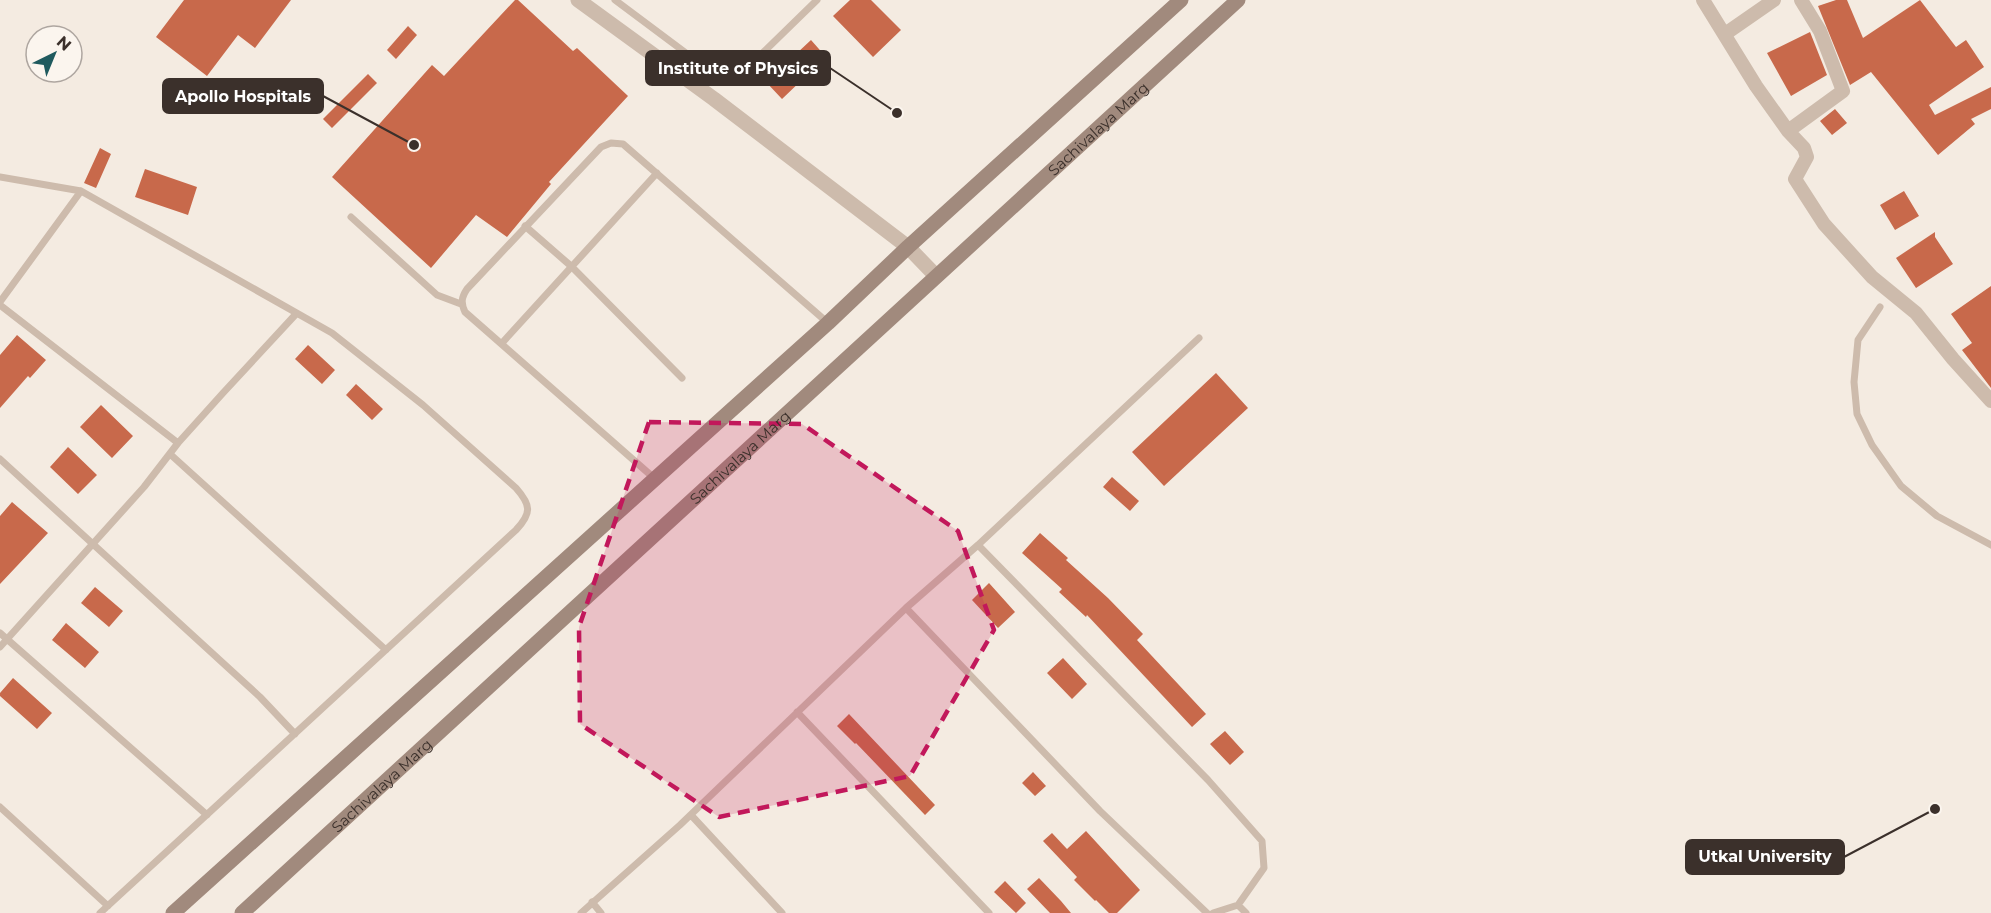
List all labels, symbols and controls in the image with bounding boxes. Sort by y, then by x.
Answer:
north arrow [24,24,84,84]
text: N [53,32,75,55]
callout: Institute of Physics [646,51,830,85]
text: Institute of Physics [658,59,819,78]
street label: Sachivalaya Marg [1044,78,1152,179]
callout: Apollo Hospitals [163,79,323,113]
text: Apollo Hospitals [174,87,312,106]
street label: Sachivalaya Marg [685,406,794,508]
street label: Sachivalaya Marg [327,734,436,836]
callout: Utkal University [1686,840,1844,874]
text: Utkal University [1698,847,1832,866]

